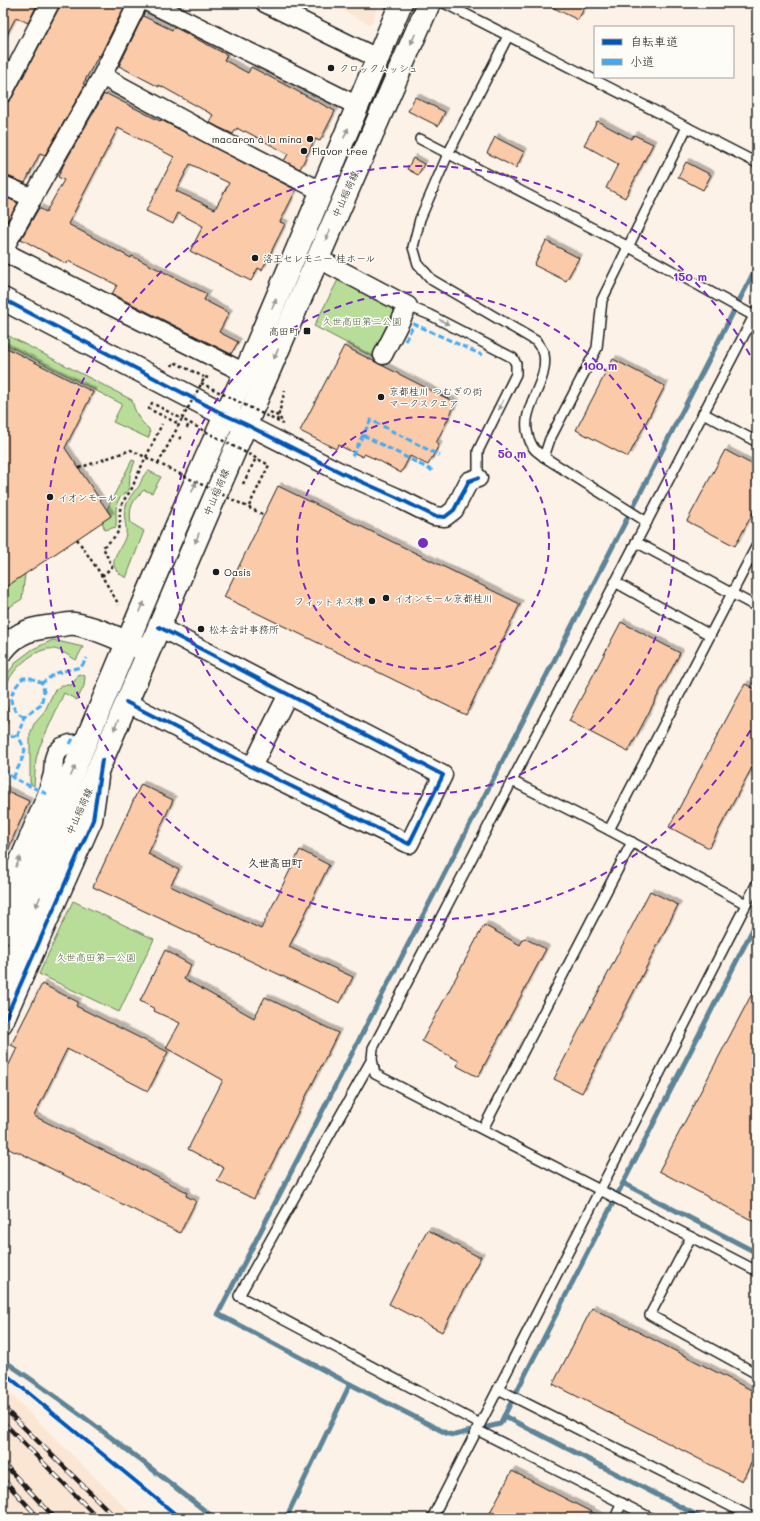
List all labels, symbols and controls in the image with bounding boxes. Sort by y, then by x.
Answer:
legend [594,26,734,78]
one-way arrow [410,33,416,45]
text: 自転車道 [630,33,678,49]
text: 小道 [630,53,654,69]
place label: クロックムッシュ [339,61,418,75]
marker: クロックムッシュ [326,63,336,73]
one-way arrow [343,127,349,138]
place label: macaron à la mina [212,132,302,146]
marker: macaron à la mina [305,134,315,144]
place label: Flavor tree [312,144,368,158]
marker: Flavor tree [299,146,309,156]
street label: 中山稲荷線 [328,168,362,220]
one-way arrow [324,229,330,241]
place label: 洛王セレモニー 桂ホール [263,251,375,265]
marker: 洛王セレモニー 桂ホール [250,253,260,263]
text: 150 m [673,268,707,284]
one-way arrow [271,298,277,310]
park label: 久世高田第二公園 [322,314,402,328]
one-way arrow [438,318,450,325]
place label: 高田町 [269,324,299,338]
marker: 高田町 [302,326,312,336]
one-way arrow [272,348,279,360]
text: 100 m [583,357,617,373]
place label: 京都桂川 つむぎの街 マークスクエア [389,384,482,410]
marker: 京都桂川 つむぎの街 マークスクエア [376,392,386,402]
one-way arrow [498,400,504,411]
text: 50 m [498,445,526,461]
street label: 中山稲荷線 [200,466,232,518]
one-way arrow [191,482,197,493]
place label: イオンモール [58,490,117,504]
marker: イオンモール [45,492,55,502]
one-way arrow [194,532,200,543]
centre of rings [416,536,430,550]
place label: Oasis [224,565,251,579]
marker: Oasis [211,567,221,577]
place label: イオンモール京都桂川 [394,591,493,605]
marker: イオンモール京都桂川 [381,593,391,603]
place label: フィットネス棟 [294,594,364,608]
marker: フィットネス棟 [367,596,377,606]
one-way arrow [139,601,145,612]
place label: 松本会計事務所 [209,622,279,636]
marker: 松本会計事務所 [196,624,206,634]
one-way arrow [113,720,119,732]
one-way arrow [70,765,76,776]
street label: 中山稲荷線 [62,785,96,837]
district label: 久世高田町 [248,855,303,870]
one-way arrow [16,856,22,868]
one-way arrow [35,897,41,908]
park label: 久世高田第一公園 [56,950,136,964]

